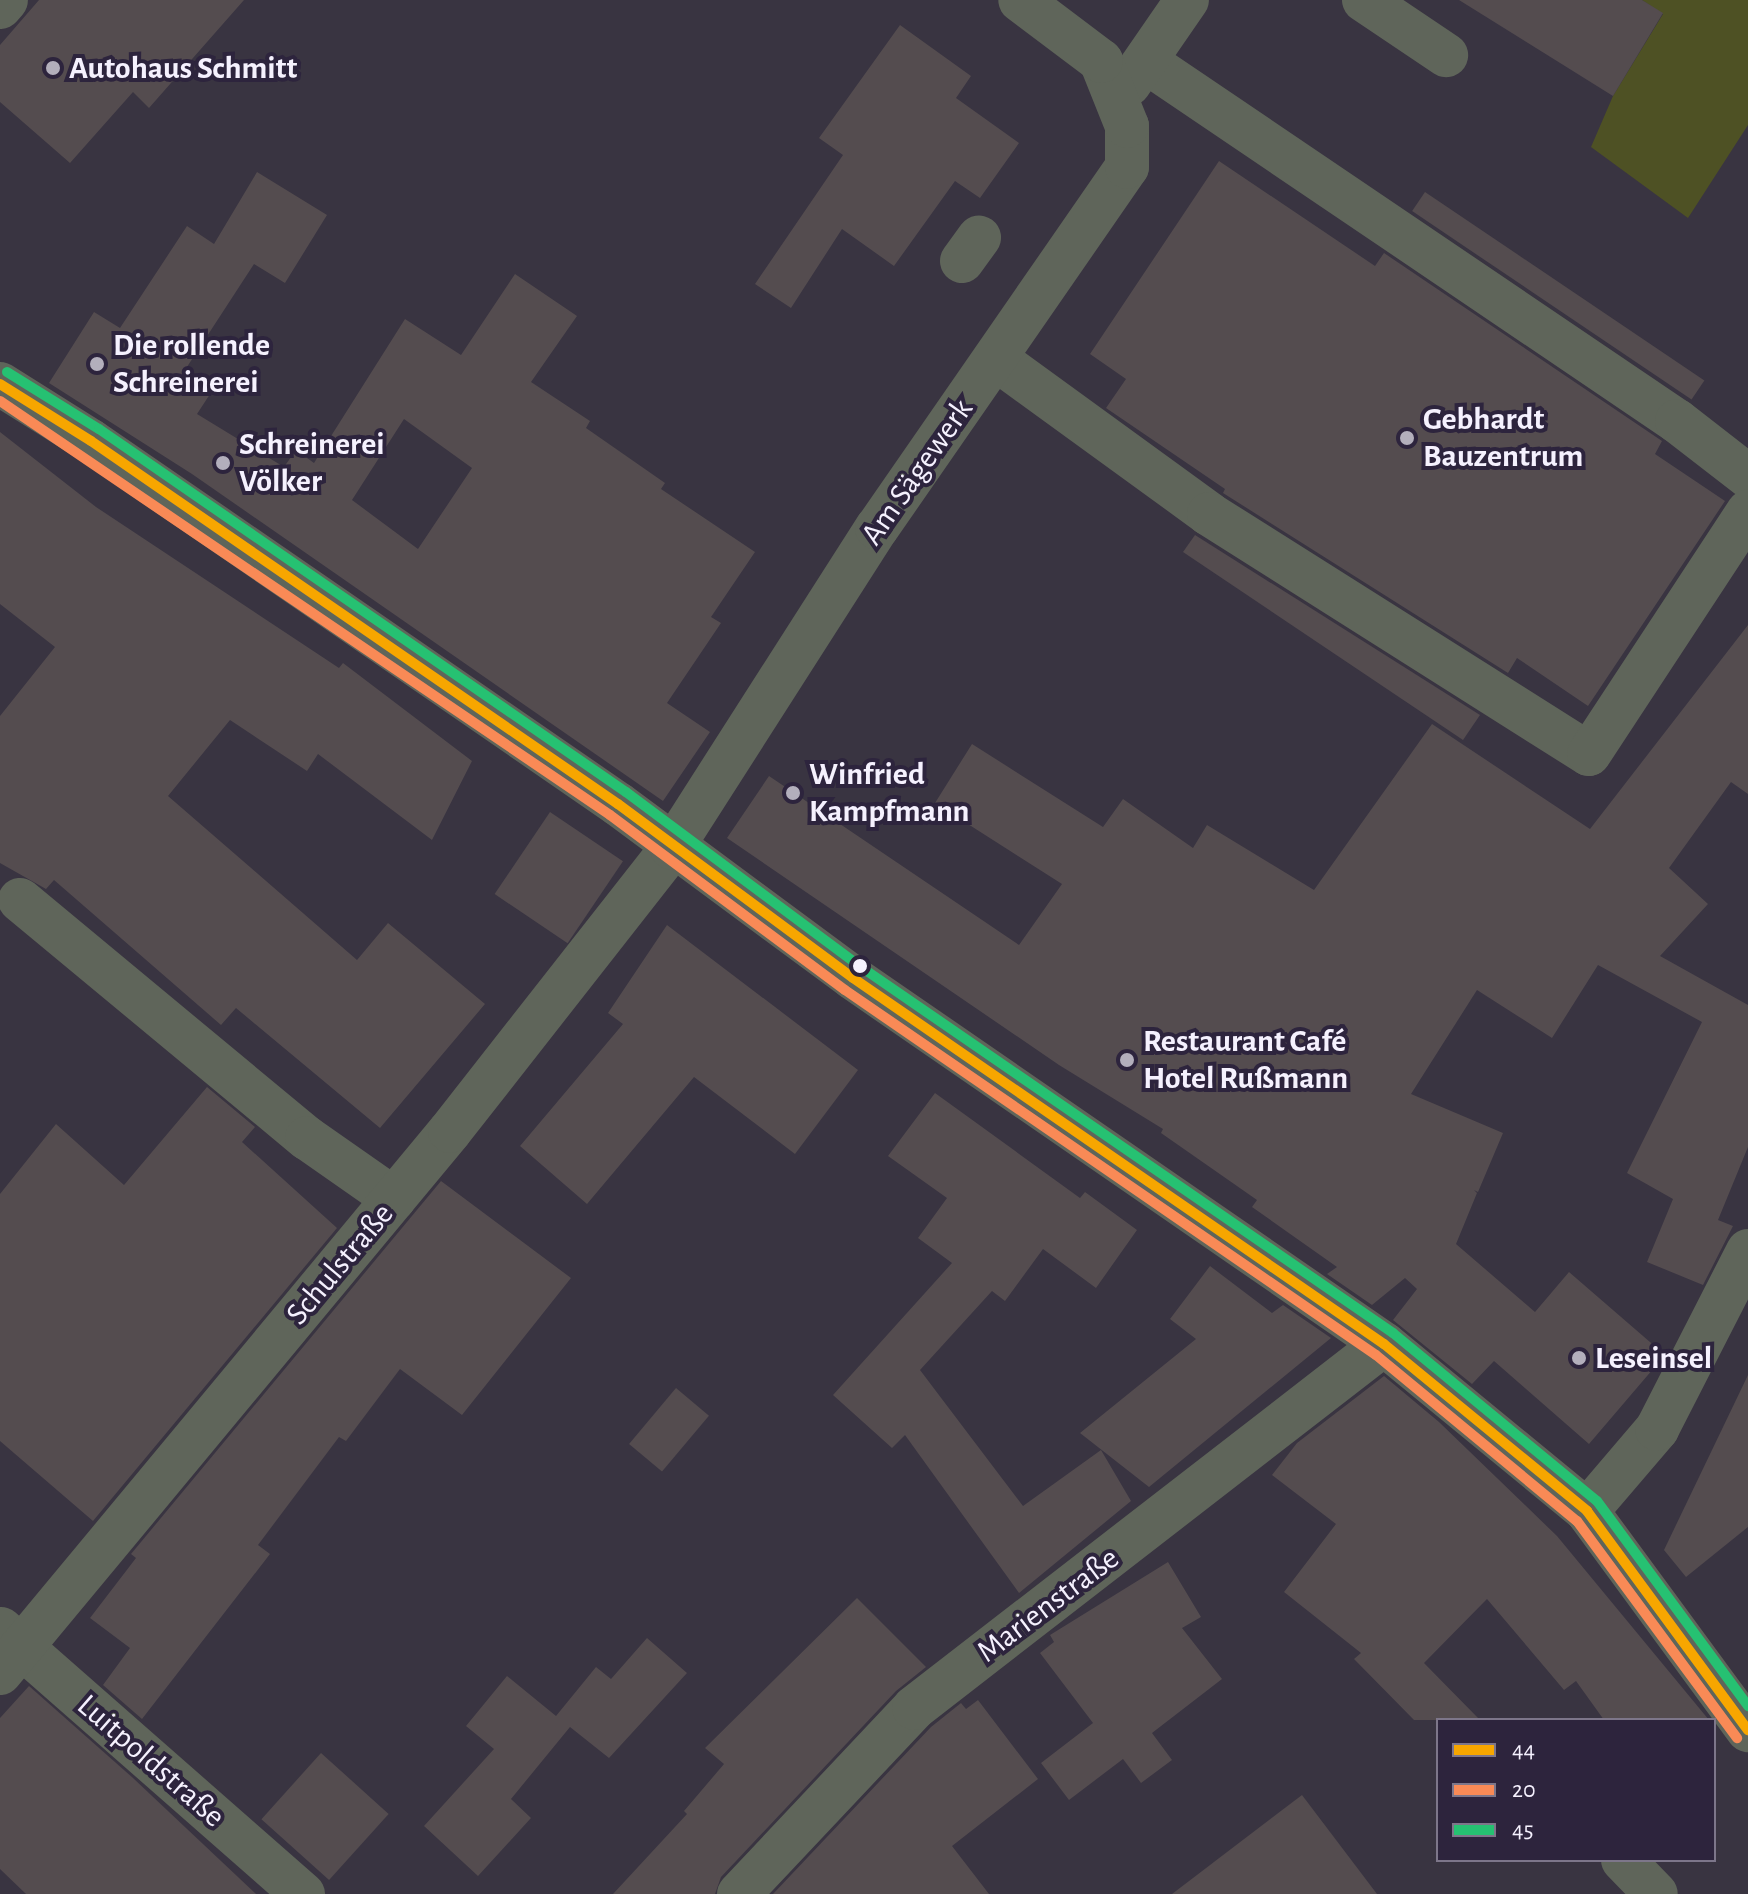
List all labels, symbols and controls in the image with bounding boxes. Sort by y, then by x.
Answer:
place label: Autohaus Schmitt [69,49,297,87]
marker: Autohaus Schmitt [44,59,62,77]
place label: Die rollende Schreinerei [113,327,270,402]
marker: Die rollende Schreinerei [88,355,106,373]
street label: Am Sägewerk [853,392,981,552]
place label: Gebhardt Bauzentrum [1423,401,1583,476]
place label: Schreinerei Völker [239,426,385,501]
marker: Gebhardt Bauzentrum [1398,429,1416,447]
marker: Schreinerei Völker [214,454,232,472]
place label: Winfried Kampfmann [809,756,970,831]
marker: Winfried Kampfmann [784,784,802,802]
unlabelled marker [852,958,868,974]
place label: Restaurant Café Hotel Rußmann [1143,1023,1348,1098]
marker: Restaurant Café Hotel Rußmann [1118,1051,1136,1069]
street label: Schulstraße [278,1195,402,1333]
place label: Leseinsel [1595,1339,1712,1377]
marker: Leseinsel [1570,1349,1588,1367]
street label: Marienstraße [969,1539,1127,1671]
street label: Luitpoldstraße [69,1686,233,1836]
legend [1436,1718,1716,1862]
text: 44 [1512,1738,1535,1762]
text: 20 [1512,1778,1536,1802]
text: 45 [1512,1818,1534,1842]

